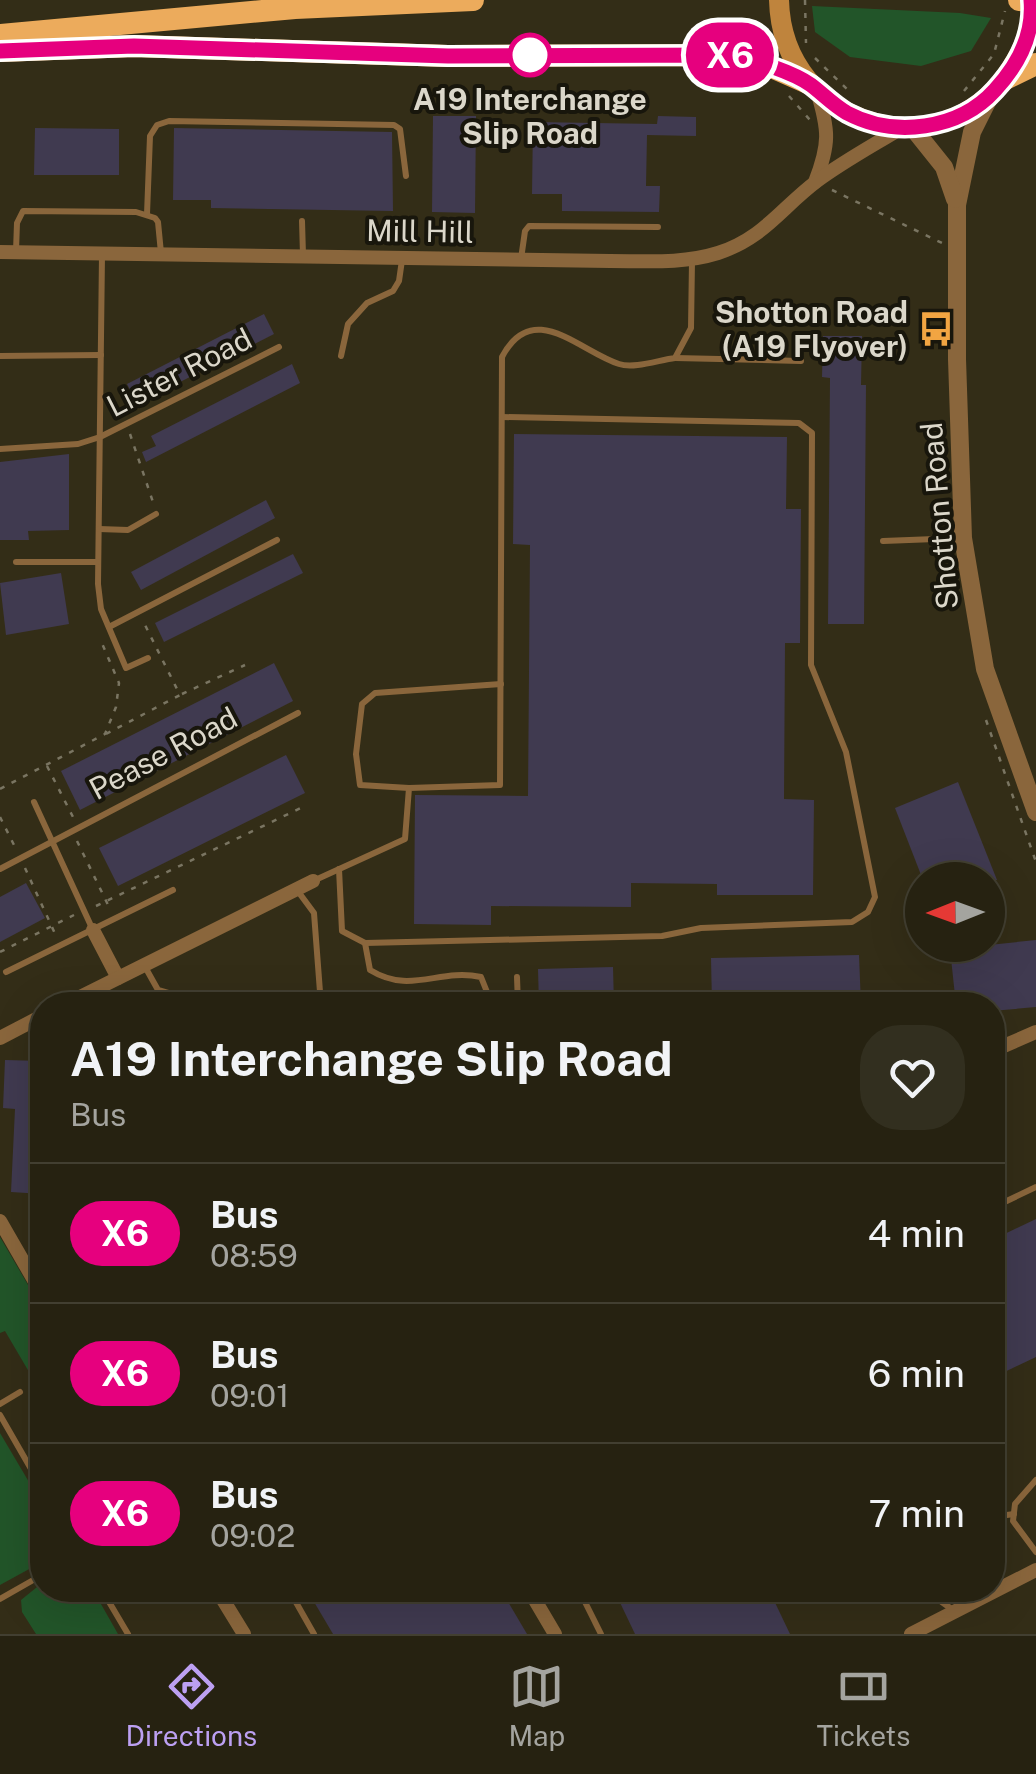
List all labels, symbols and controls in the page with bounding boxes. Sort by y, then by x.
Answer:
line badge: X6 [685,22,775,88]
marker: A19 Interchange Slip Road [509,34,551,76]
text: X6 [706,35,754,76]
place label: A19 Interchange Slip Road [413,81,647,151]
street label: Mill Hill [366,212,474,250]
place label: Shotton Road (A19 Flyover) [715,294,908,364]
bus stop icon: Shotton Road (A19 Flyover) [917,310,955,348]
street label: Lister Road [100,320,258,424]
street label: Shotton Road [913,421,965,611]
street label: Pease Road [83,699,243,807]
north arrow [905,862,1005,962]
map controls [905,862,1005,962]
button: heart [860,1025,965,1130]
text: A19 Interchange Slip Road [70,1030,673,1087]
text: Bus [70,1096,126,1133]
text: Bus [210,1192,279,1237]
text: 4 min [867,1211,965,1256]
text: X6 [101,1213,149,1254]
text: 08:59 [210,1237,298,1274]
text: Bus [210,1332,279,1377]
text: 6 min [868,1351,965,1396]
text: X6 [101,1353,149,1394]
text: 09:01 [210,1377,289,1414]
text: Bus [210,1472,279,1517]
text: 7 min [868,1491,965,1536]
text: X6 [101,1493,149,1534]
text: 09:02 [210,1517,295,1554]
tab: Directions [126,1659,257,1752]
tab: Map [508,1659,565,1752]
tab: Tickets [816,1659,910,1752]

